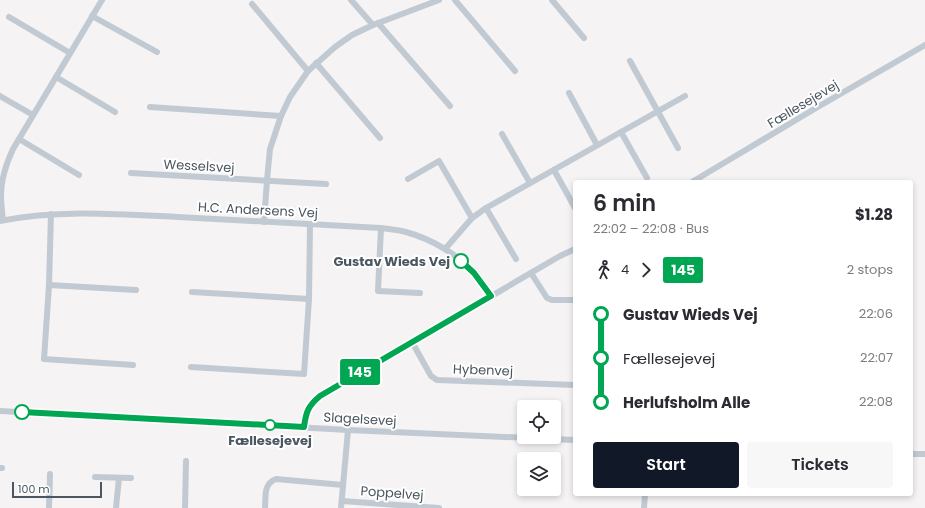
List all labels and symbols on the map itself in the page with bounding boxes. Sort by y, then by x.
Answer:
street label: Fællesejevej [764,75,842,133]
street label: Wesselsvej [163,155,235,177]
street label: H.C. Andersens Vej [197,197,319,223]
place label: Gustav Wieds Vej [333,252,450,271]
marker: Gustav Wieds Vej [453,253,469,269]
line badge: 145 [337,359,383,385]
street label: Hybenvej [453,359,513,381]
unlabelled marker [14,404,30,420]
street label: Slagelsevej [323,408,397,430]
marker: Fællesejevej [264,419,276,431]
place label: Fællesejevej [228,431,312,450]
scale bar [12,480,102,499]
street label: Poppelvej [360,481,424,505]

